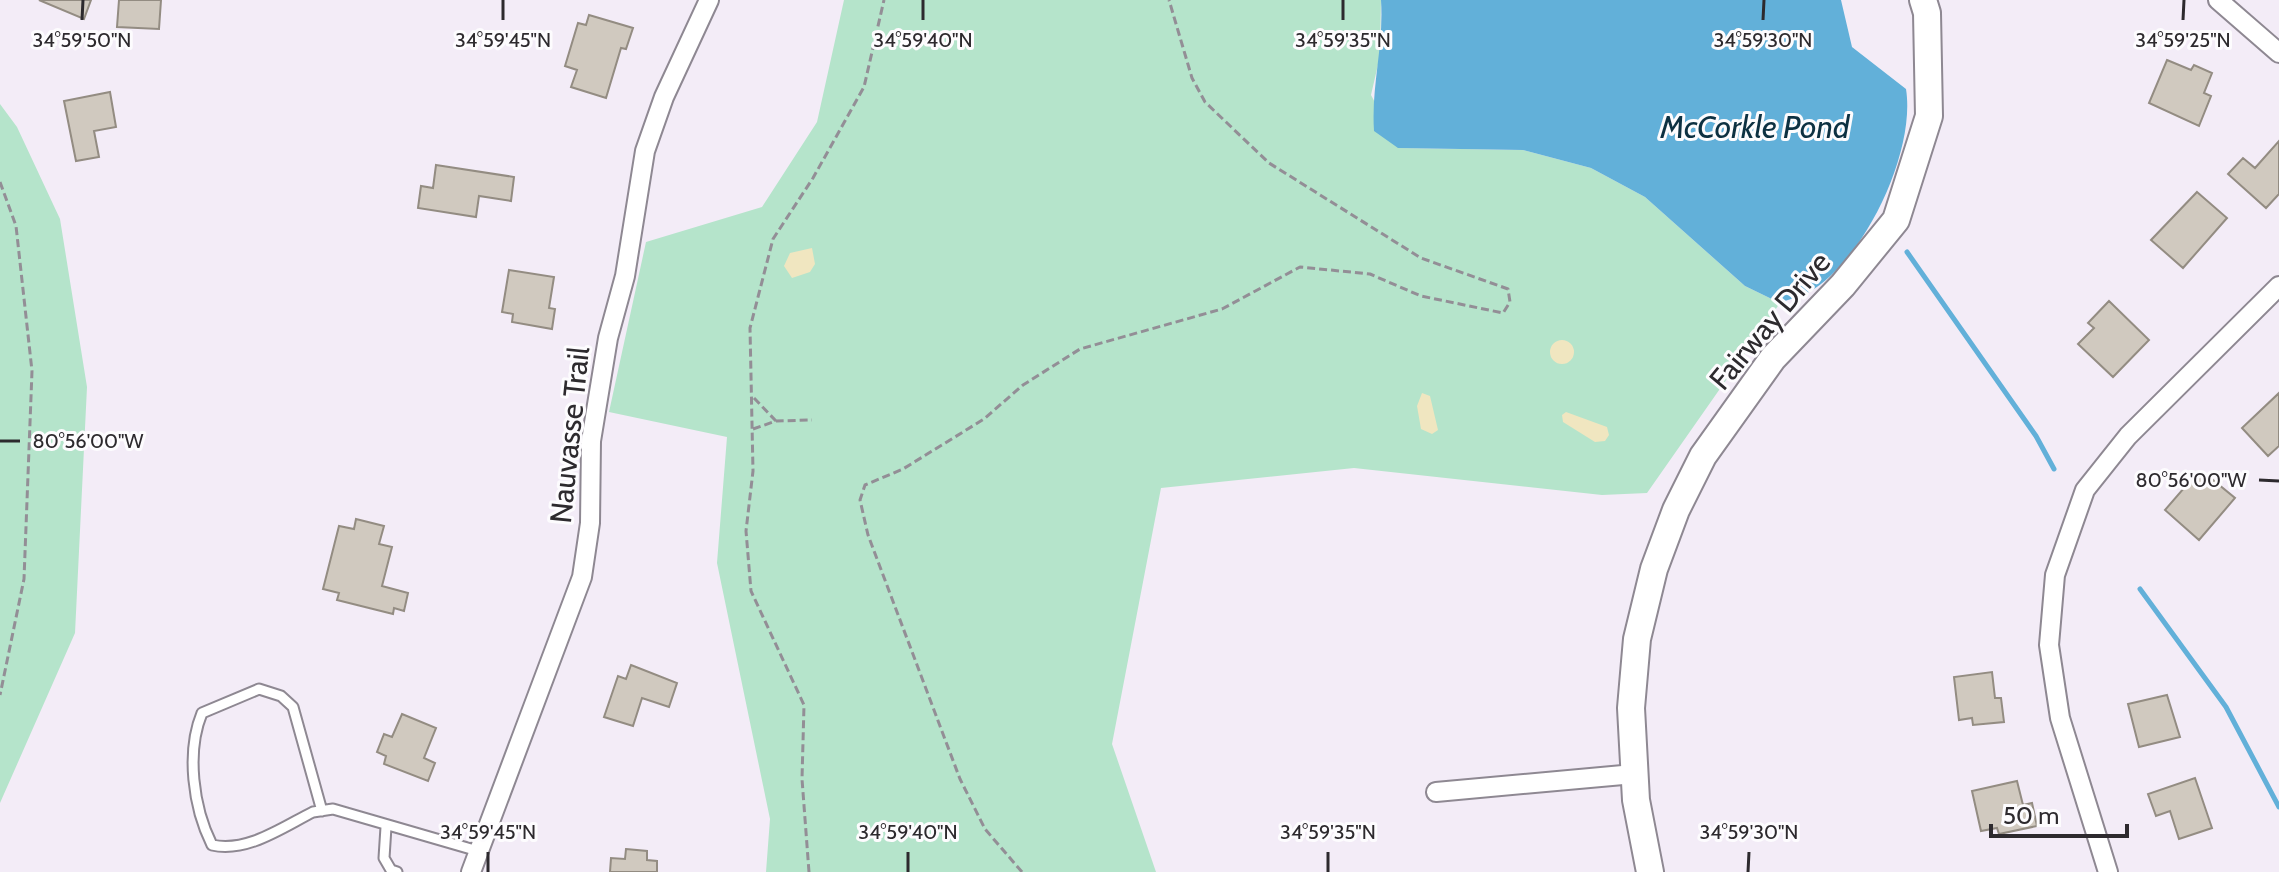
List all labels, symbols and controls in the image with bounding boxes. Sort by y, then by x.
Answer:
text: 34°59'50"N [33,28,131,52]
text: 34°59'45"N [455,28,551,52]
text: 34°59'40"N [873,28,973,52]
text: 34°59'35"N [1295,28,1391,52]
text: 34°59'30"N [1714,28,1812,52]
text: 34°59'25"N [2135,28,2231,52]
water label: McCorkle Pond [1659,107,1851,146]
street label: Fairway Drive [1701,244,1838,397]
street label: Nauvasse Trail [542,345,597,525]
text: 80°56'00"W [33,429,143,453]
text: 80°56'00"W [2136,468,2246,492]
scale bar [1991,788,2127,838]
text: 50 m [2003,801,2059,830]
text: 34°59'45"N [440,820,536,844]
text: 34°59'40"N [858,820,958,844]
text: 34°59'35"N [1280,820,1376,844]
text: 34°59'30"N [1700,820,1798,844]

